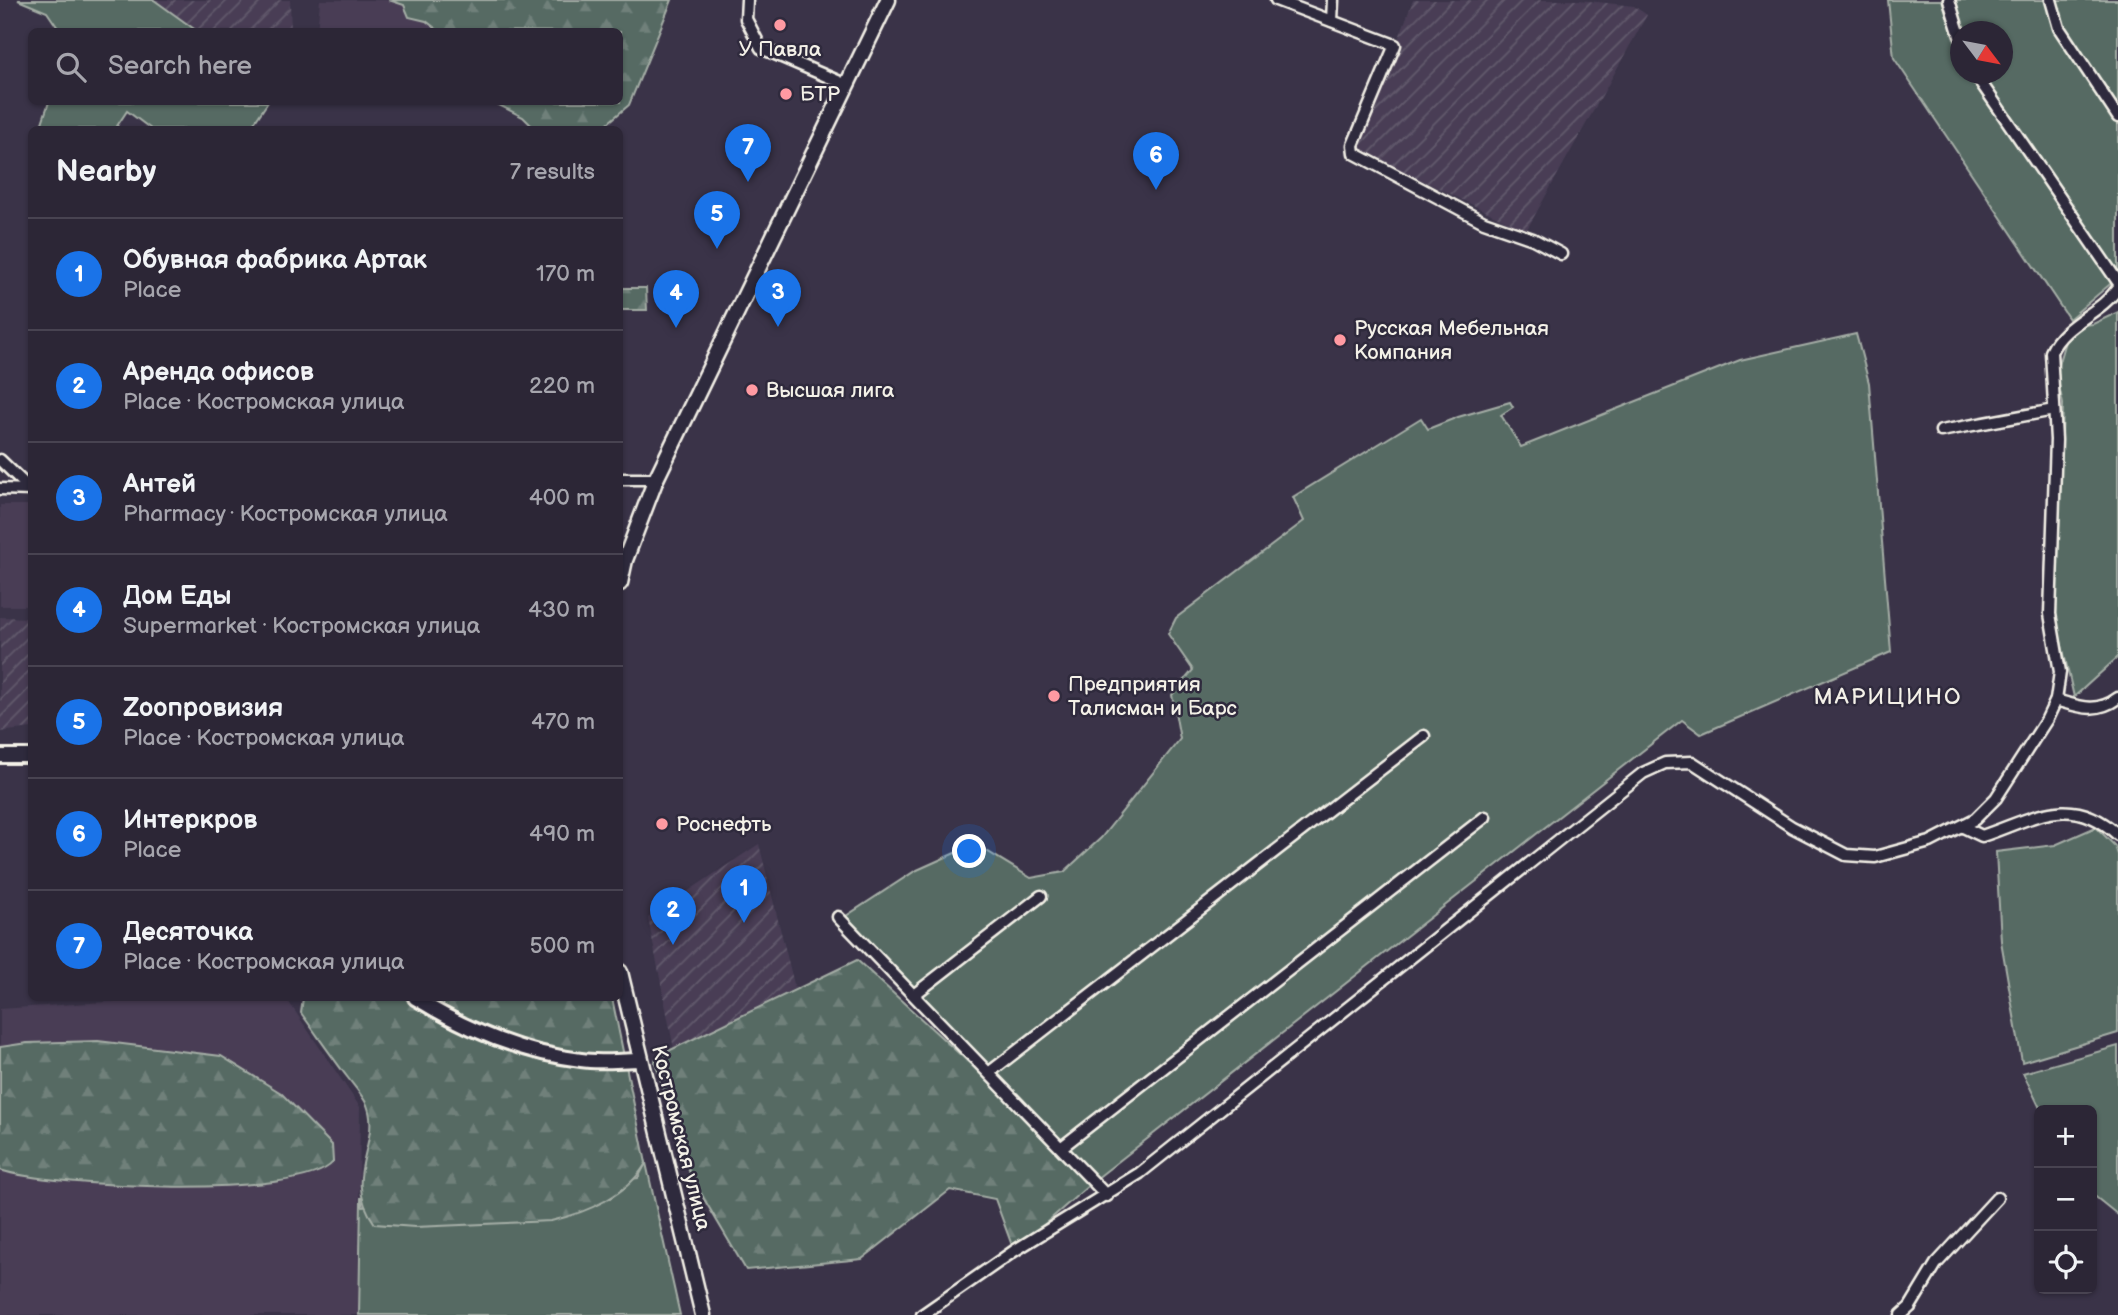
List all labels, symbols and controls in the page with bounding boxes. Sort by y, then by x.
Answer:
marker: У Павла [772,17,788,33]
north arrow [1950,21,2013,84]
search box [28,28,623,105]
place label: У Павла [739,37,822,62]
icon: search [52,48,90,86]
text: Search here [108,51,252,82]
place label: БТР [800,82,841,107]
marker: БТР [778,86,794,102]
pin: 7 [725,124,771,182]
pin: 6 [1133,132,1179,190]
text: Nearby [56,154,156,190]
text: 7 results [510,158,595,186]
pin: 5 [694,191,740,249]
text: Обувная фабрика Артак [123,245,427,276]
text: 1 [74,260,84,288]
text: 170 m [536,260,595,288]
pin: 3 [755,269,801,327]
pin: 4 [653,270,699,328]
text: Place [123,276,181,304]
place label: Русская Мебельная Компания [1354,316,1549,365]
marker: Русская Мебельная Компания [1332,332,1348,348]
text: Аренда офисов [123,357,314,388]
text: 2 [72,372,86,400]
text: 220 m [529,372,595,400]
place label: Высшая лига [766,378,895,403]
marker: Высшая лига [744,382,760,398]
text: Place · Костромская улица [123,388,405,416]
text: Антей [123,469,196,500]
text: 3 [72,484,86,512]
text: 400 m [529,484,595,512]
text: Pharmacy · Костромская улица [123,500,448,528]
text: Дом Еды [123,581,232,612]
text: 4 [72,596,86,624]
text: 430 m [528,596,595,624]
text: Supermarket · Костромская улица [123,612,480,640]
place label: Предприятия Талисман и Барс [1068,672,1237,721]
district label: МАРИЦИНО [1814,683,1962,711]
marker: Предприятия Талисман и Барс [1046,688,1062,704]
text: Zоопровизия [123,693,283,724]
text: 5 [72,708,86,736]
text: 470 m [531,708,595,736]
text: Place · Костромская улица [123,724,405,752]
text: Интеркров [123,805,257,836]
place label: Роснефть [676,812,772,837]
marker: Роснефть [654,816,670,832]
text: 6 [72,820,86,848]
text: 490 m [529,820,595,848]
your location [952,834,986,868]
text: Place [123,836,181,864]
pin: 1 [721,865,767,923]
pin: 2 [650,887,696,945]
text: Десяточка [123,917,253,948]
text: 7 [73,932,85,960]
text: 500 m [530,932,595,960]
text: Place · Костромская улица [123,948,405,976]
street label: Костромская улица [646,1043,716,1234]
map controls [2034,1105,2097,1294]
button: + [2034,1105,2097,1168]
button: − [2034,1168,2097,1231]
button: locate [2034,1231,2097,1294]

